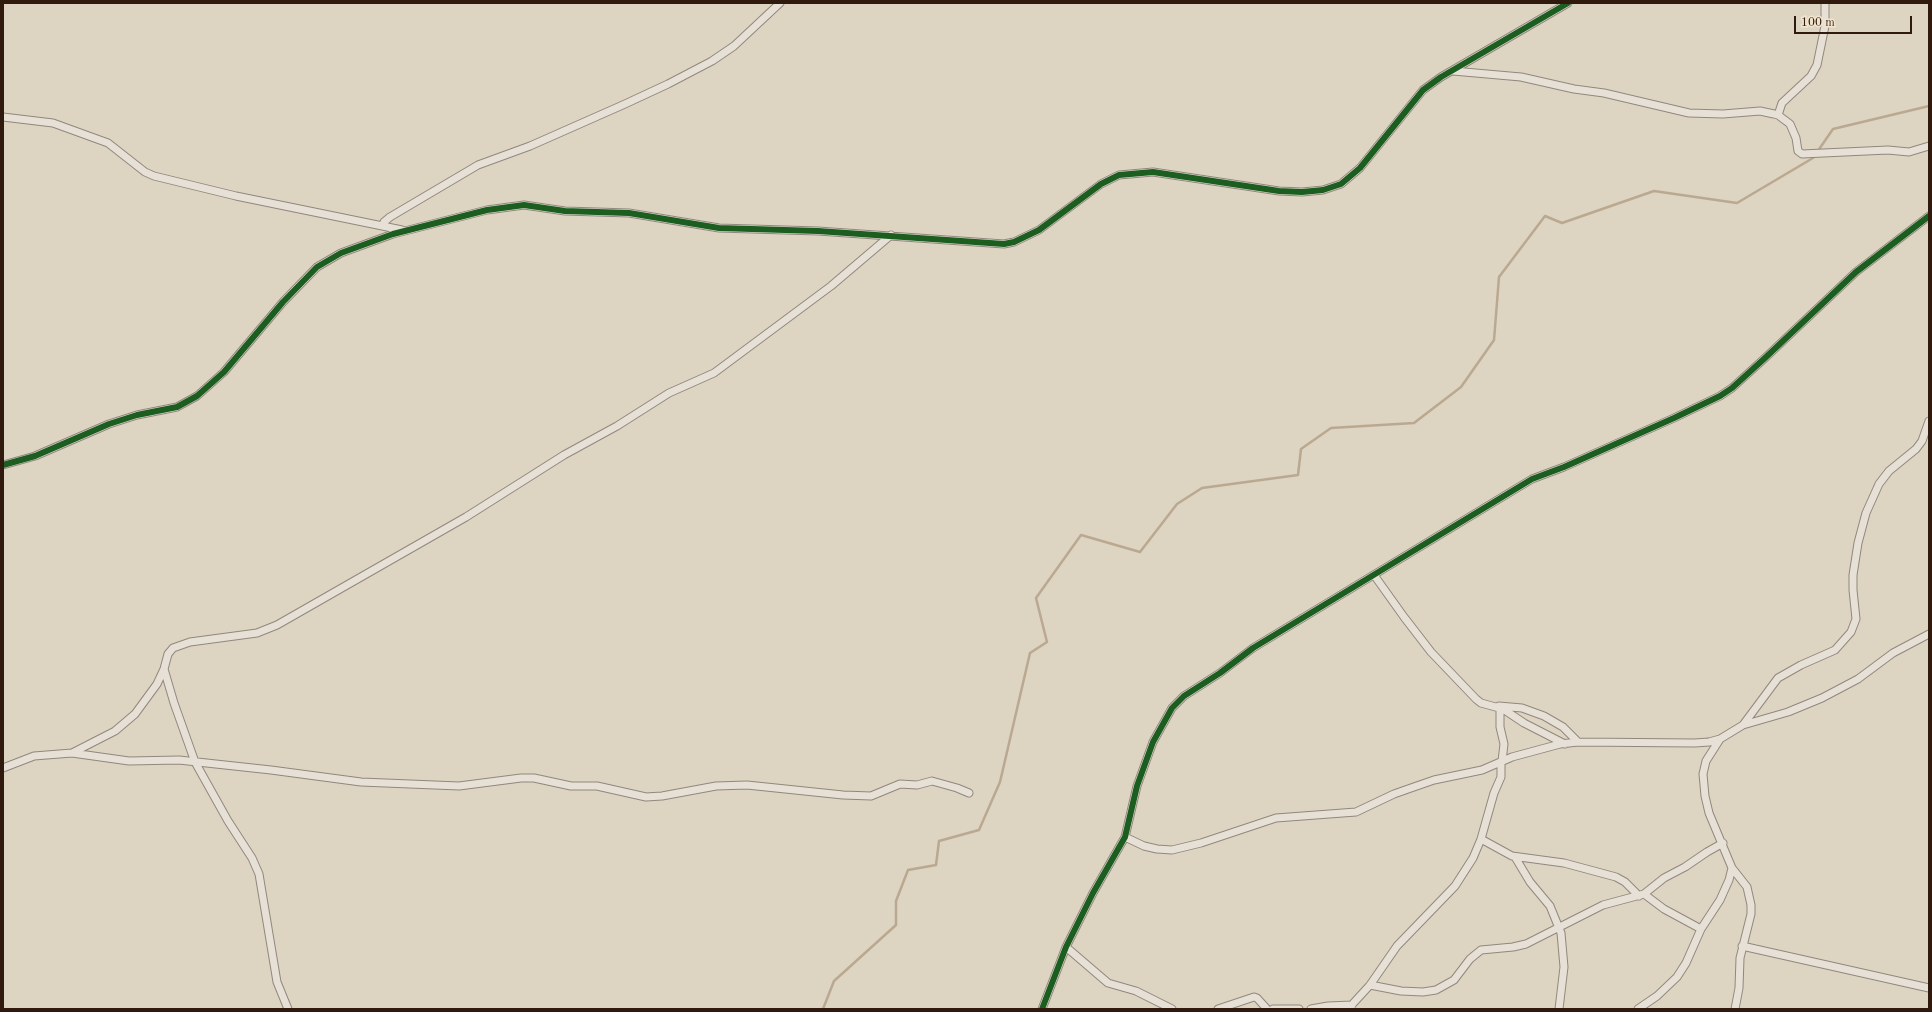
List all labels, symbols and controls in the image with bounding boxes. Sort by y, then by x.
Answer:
scale bar [1796,8,1914,34]
text: 100 m [1801,17,1835,29]

